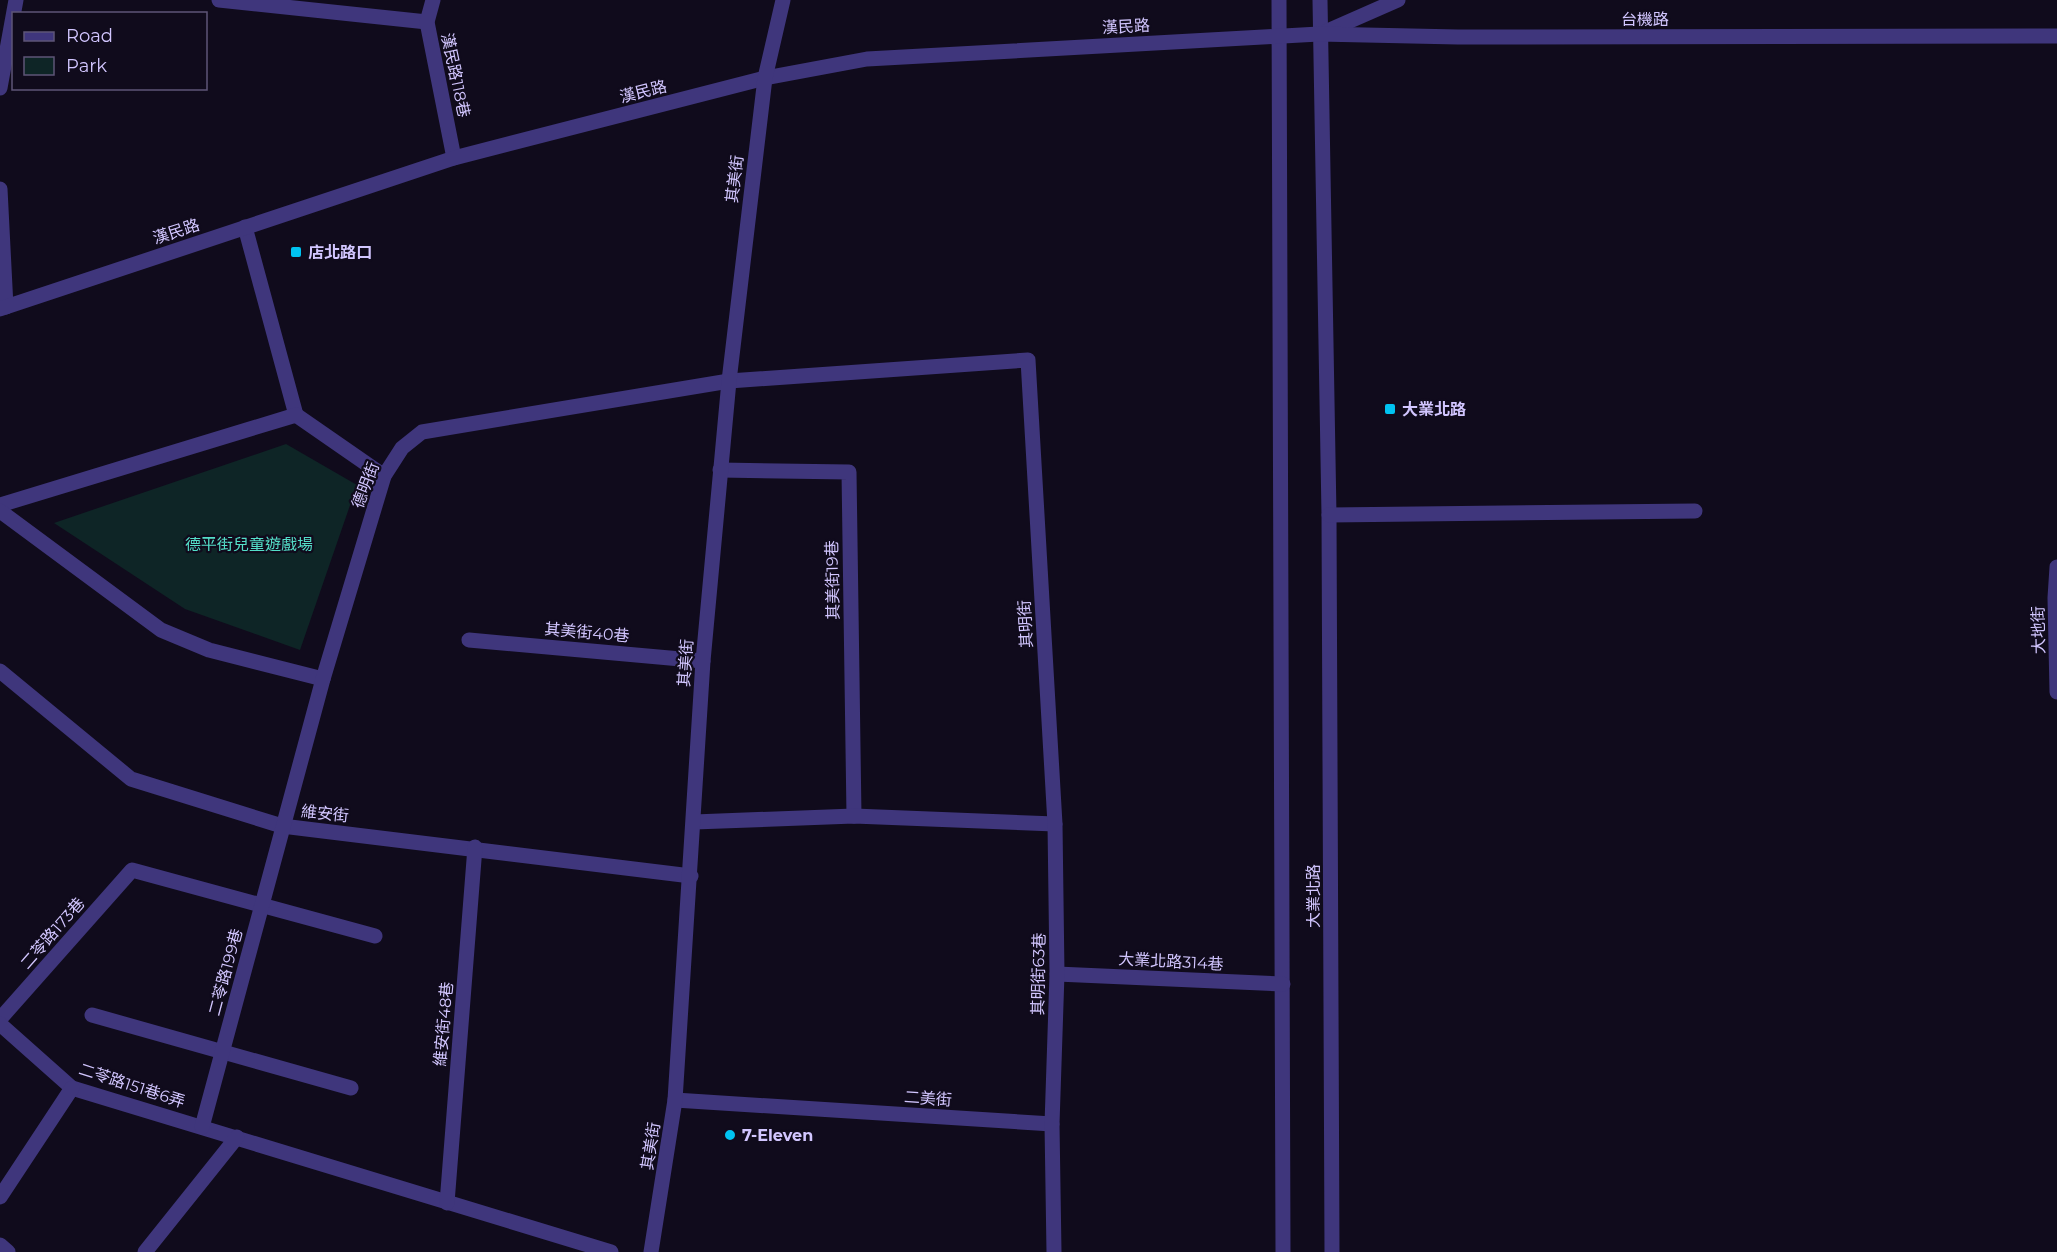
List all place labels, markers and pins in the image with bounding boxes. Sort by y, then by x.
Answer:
place label: 店北路口 [308,243,372,262]
marker: 店北路口 [289,245,303,259]
place label: 大業北路 [1402,400,1466,419]
marker: 大業北路 [1383,402,1397,416]
place label: 7-Eleven [742,1126,813,1145]
marker: 7-Eleven [723,1128,737,1142]

